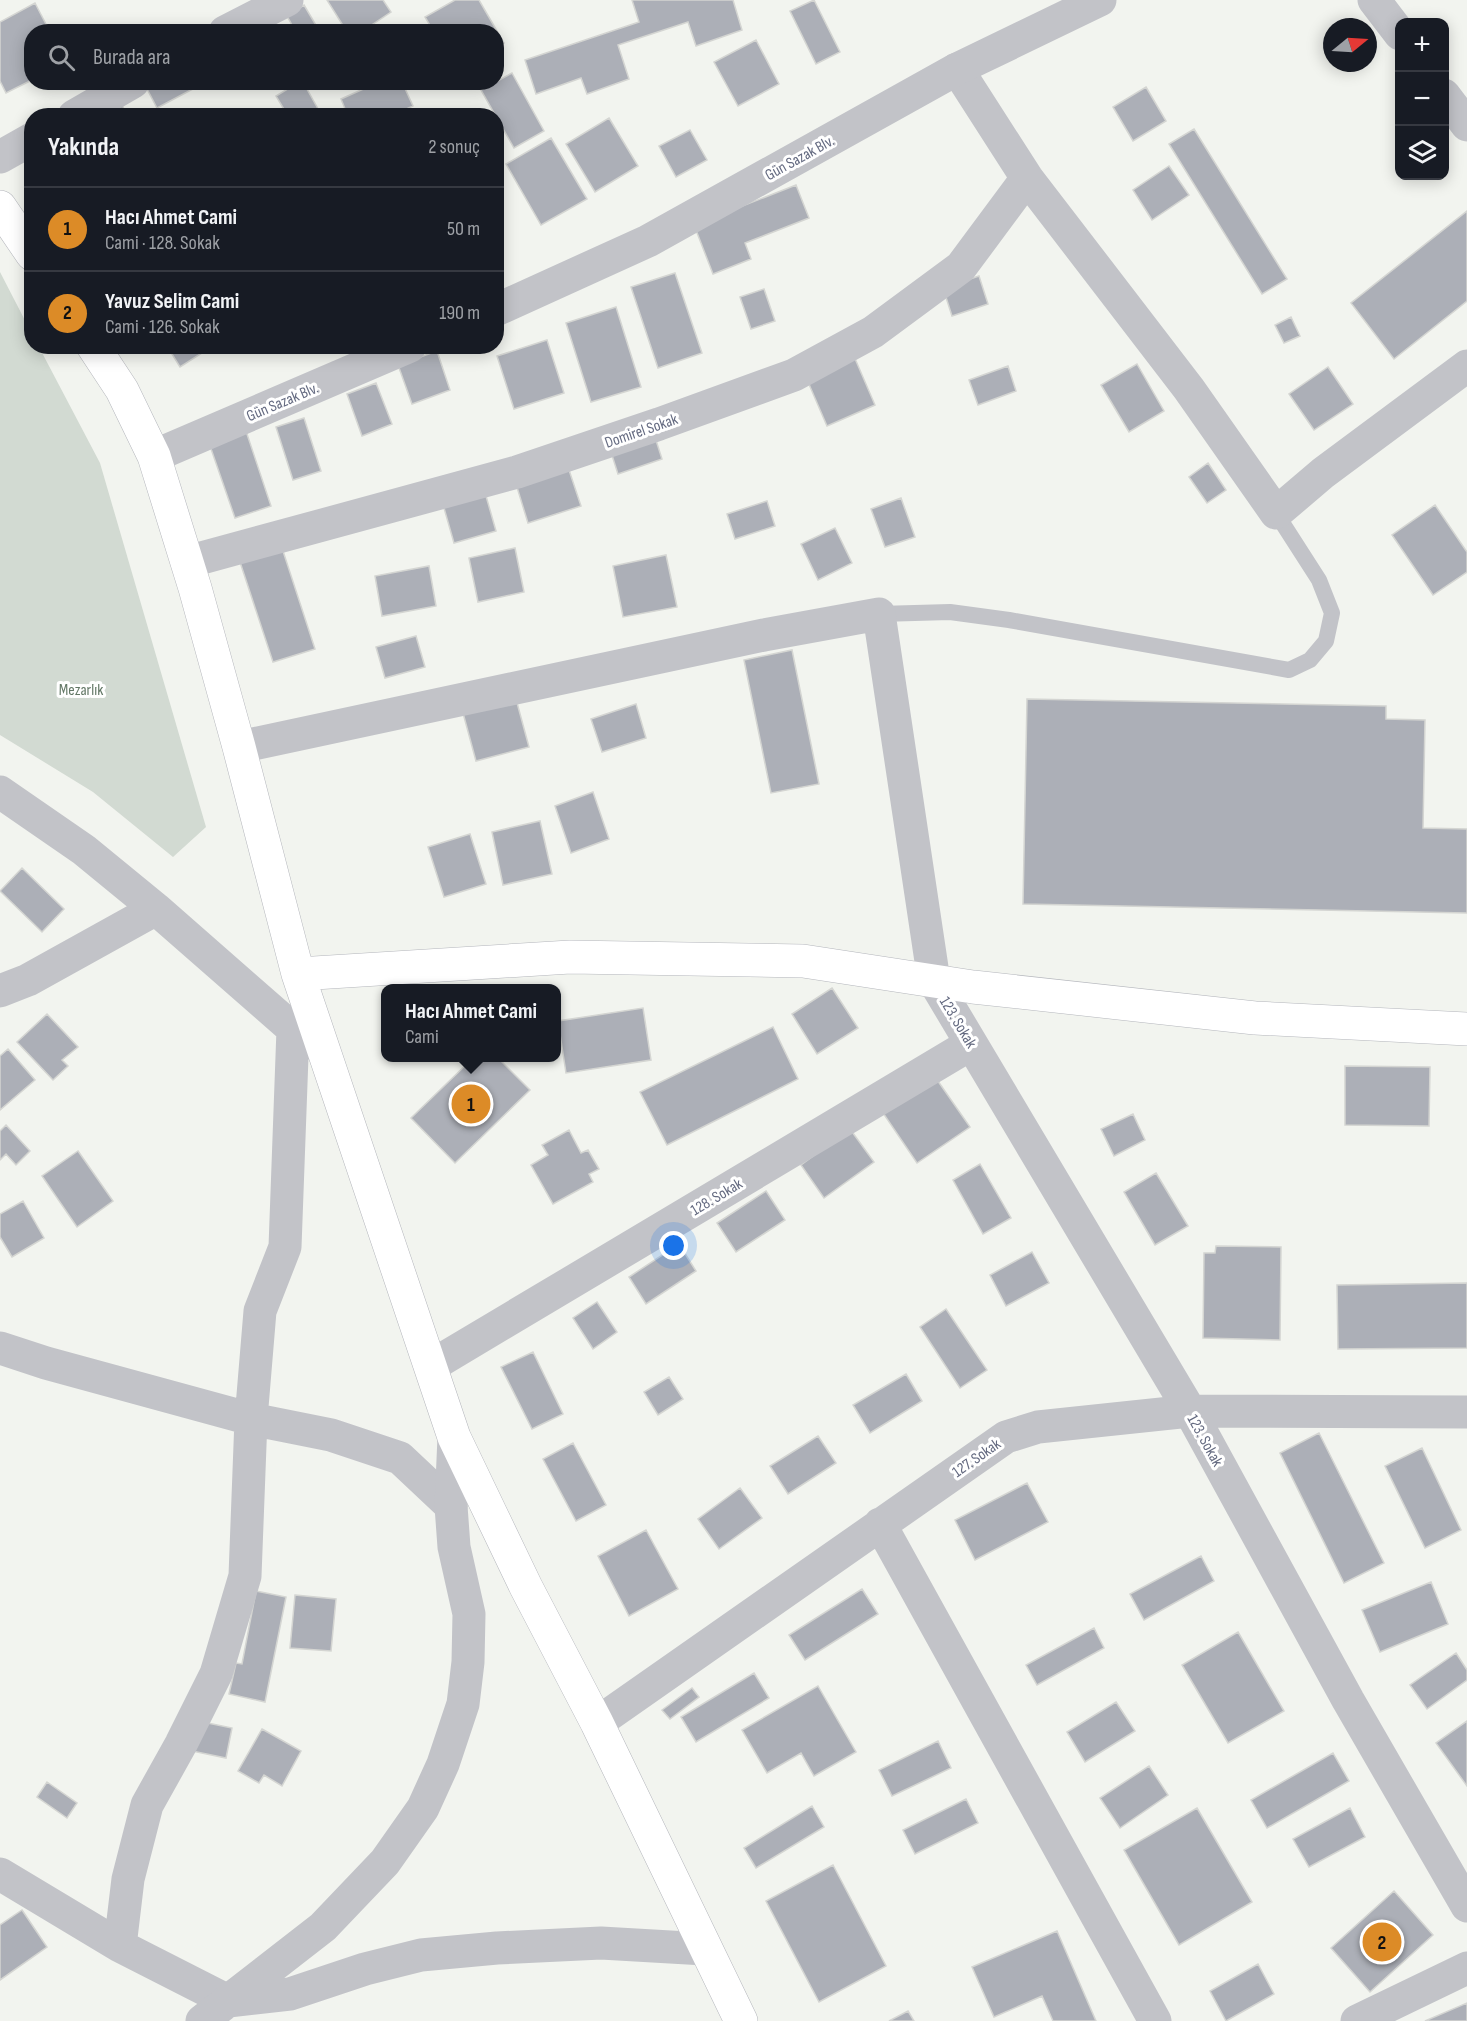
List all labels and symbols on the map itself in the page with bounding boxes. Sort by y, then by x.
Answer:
north arrow [1323,18,1377,72]
street label: Gün Sazak Blv. [762,132,838,185]
street label: Gün Sazak Blv. [244,379,321,426]
street label: Domirel Sokak [603,410,680,453]
park label: Mezarlık [59,681,103,700]
street label: 123. Sokak [935,994,980,1052]
pin: 1 [452,1082,490,1126]
street label: 128. Sokak [688,1175,746,1220]
your location [659,1231,688,1260]
street label: 123. Sokak [1183,1411,1227,1470]
street label: 127. Sokak [949,1435,1005,1482]
pin: 2 [1362,1920,1402,1964]

